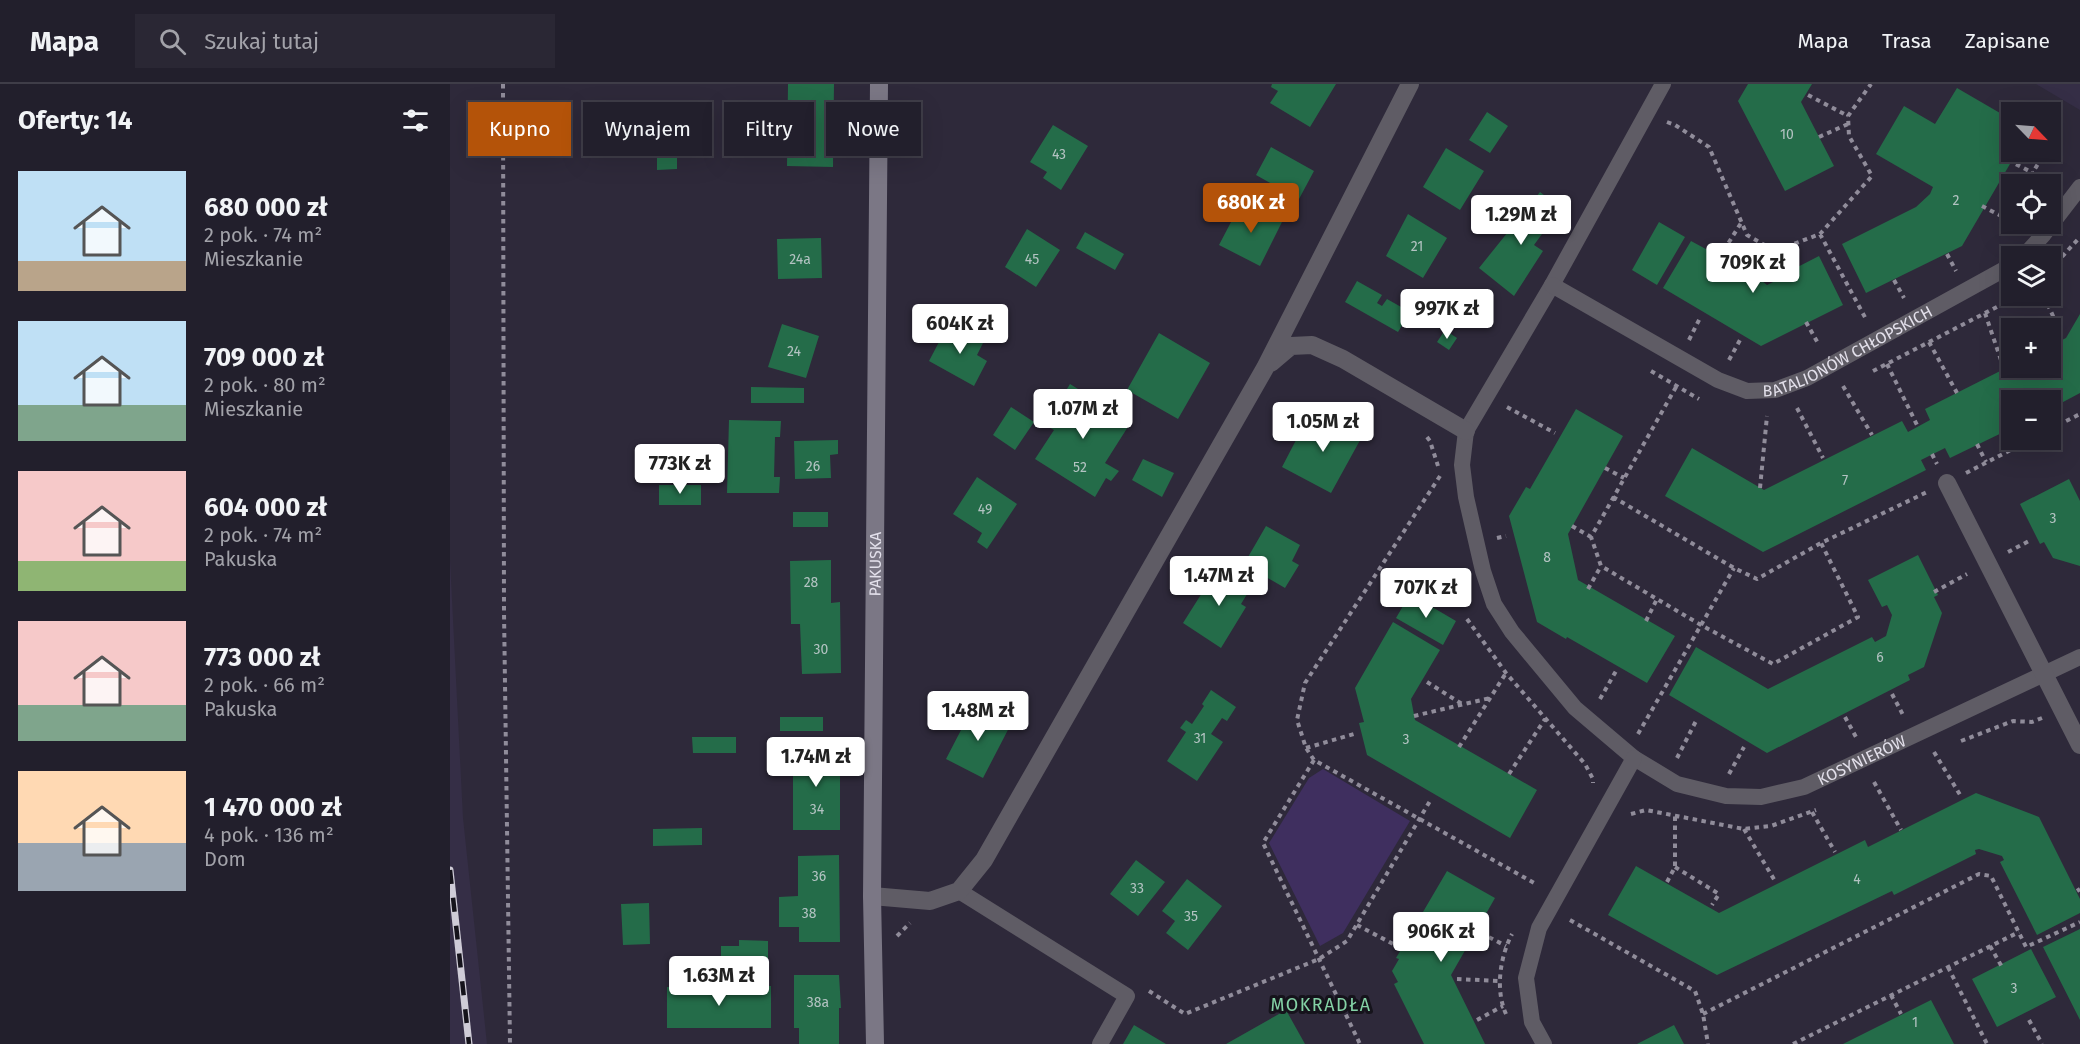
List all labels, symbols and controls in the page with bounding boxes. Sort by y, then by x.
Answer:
search box [135,14,555,68]
text: Mapa [30,25,99,58]
icon: search [156,25,189,58]
text: Szukaj tutaj [204,28,319,55]
text: Mapa [1797,28,1849,54]
text: Trasa [1882,28,1932,54]
text: Zapisane [1965,28,2050,54]
chip: Kupno [468,102,571,156]
chip: Wynajem [583,102,712,156]
chip: Filtry [724,102,814,156]
chip: Nowe [826,102,921,156]
north arrow [2001,102,2061,162]
map controls [2001,102,2061,450]
icon: filters [399,104,432,137]
text: Oferty: 14 [18,105,132,136]
house number: 10 [1780,126,1794,143]
house number: 43 [1052,146,1066,163]
button: locate [2001,174,2061,234]
pin: 680K zł [1196,183,1306,234]
text: 680K zł [1217,190,1285,214]
text: 680 000 zł [204,192,328,223]
house number: 2 [1953,192,1960,209]
icon: home [66,195,138,267]
pin: 1.29M zł [1459,195,1583,246]
text: 1.29M zł [1485,202,1557,226]
text: 2 pok. · 74 m² [204,223,322,247]
house number: 21 [1411,238,1423,255]
pin: 709K zł [1698,243,1808,294]
button: layers [2001,246,2061,306]
text: Mieszkanie [204,247,303,271]
text: 709K zł [1720,250,1786,274]
house number: 24a [789,251,811,268]
house number: 45 [1025,251,1039,268]
pin: 997K zł [1392,289,1502,340]
text: 997K zł [1415,296,1480,320]
street label: BATALIONÓW CHŁOPSKICH [1762,301,1936,400]
pin: 604K zł [905,304,1015,355]
text: 604K zł [926,311,994,335]
button: + [2001,318,2061,378]
text: 709 000 zł [204,342,324,373]
house number: 24 [787,343,802,360]
icon: home [66,345,138,417]
text: 2 pok. · 80 m² [204,373,326,397]
pin: 1.07M zł [1021,389,1145,440]
button: − [2001,390,2061,450]
text: 1.07M zł [1048,396,1119,420]
text: Mieszkanie [204,397,303,421]
pin: 1.05M zł [1261,402,1385,453]
text: 1.05M zł [1287,409,1359,433]
pin: 773K zł [625,444,735,495]
text: 773K zł [649,451,711,475]
house number: 26 [806,458,820,475]
house number: 52 [1073,459,1087,476]
house number: 7 [1842,472,1848,489]
text: 604 000 zł [204,492,327,523]
icon: home [66,495,138,567]
house number: 49 [978,501,992,518]
house number: 3 [2050,510,2057,527]
text: 2 pok. · 74 m² [204,523,322,547]
street label: PAKUSKA [865,531,885,596]
text: Pakuska [204,547,277,571]
house number: 8 [1543,549,1551,566]
pin: 1.47M zł [1157,556,1281,607]
text: 1.47M zł [1184,563,1254,587]
pin: 707K zł [1371,568,1481,619]
house number: 28 [804,574,819,591]
text: 707K zł [1394,575,1458,599]
house number: 30 [814,641,829,658]
text: 773 000 zł [204,642,321,673]
icon: home [66,645,138,717]
house number: 6 [1876,649,1884,666]
text: 2 pok. · 66 m² [204,673,325,697]
pin: 1.48M zł [916,691,1040,742]
text: Pakuska [204,697,277,721]
text: 1.48M zł [941,698,1015,722]
house number: 31 [1194,730,1206,747]
house number: 3 [1403,731,1410,748]
street label: KOSYNIERÓW [1814,731,1909,789]
pin: 1.74M zł [754,737,878,788]
text: 1.74M zł [781,744,851,768]
text: 1 470 000 zł [204,792,342,823]
icon: home [66,795,138,867]
house number: 34 [810,801,825,818]
text: 4 pok. · 136 m² [204,823,334,847]
text: Dom [204,847,246,871]
house number: 36 [812,868,826,885]
house number: 4 [1853,871,1861,888]
house number: 33 [1130,880,1144,897]
house number: 38 [802,905,817,922]
house number: 35 [1184,908,1198,925]
pin: 906K zł [1386,912,1496,963]
text: 906K zł [1407,919,1475,943]
pin: 1.63M zł [657,956,781,1007]
text: 1.63M zł [683,963,755,987]
house number: 3 [2011,980,2018,997]
house number: 38a [807,994,829,1011]
district label: MOKRADŁA [1270,994,1372,1016]
house number: 1 [1912,1014,1918,1031]

